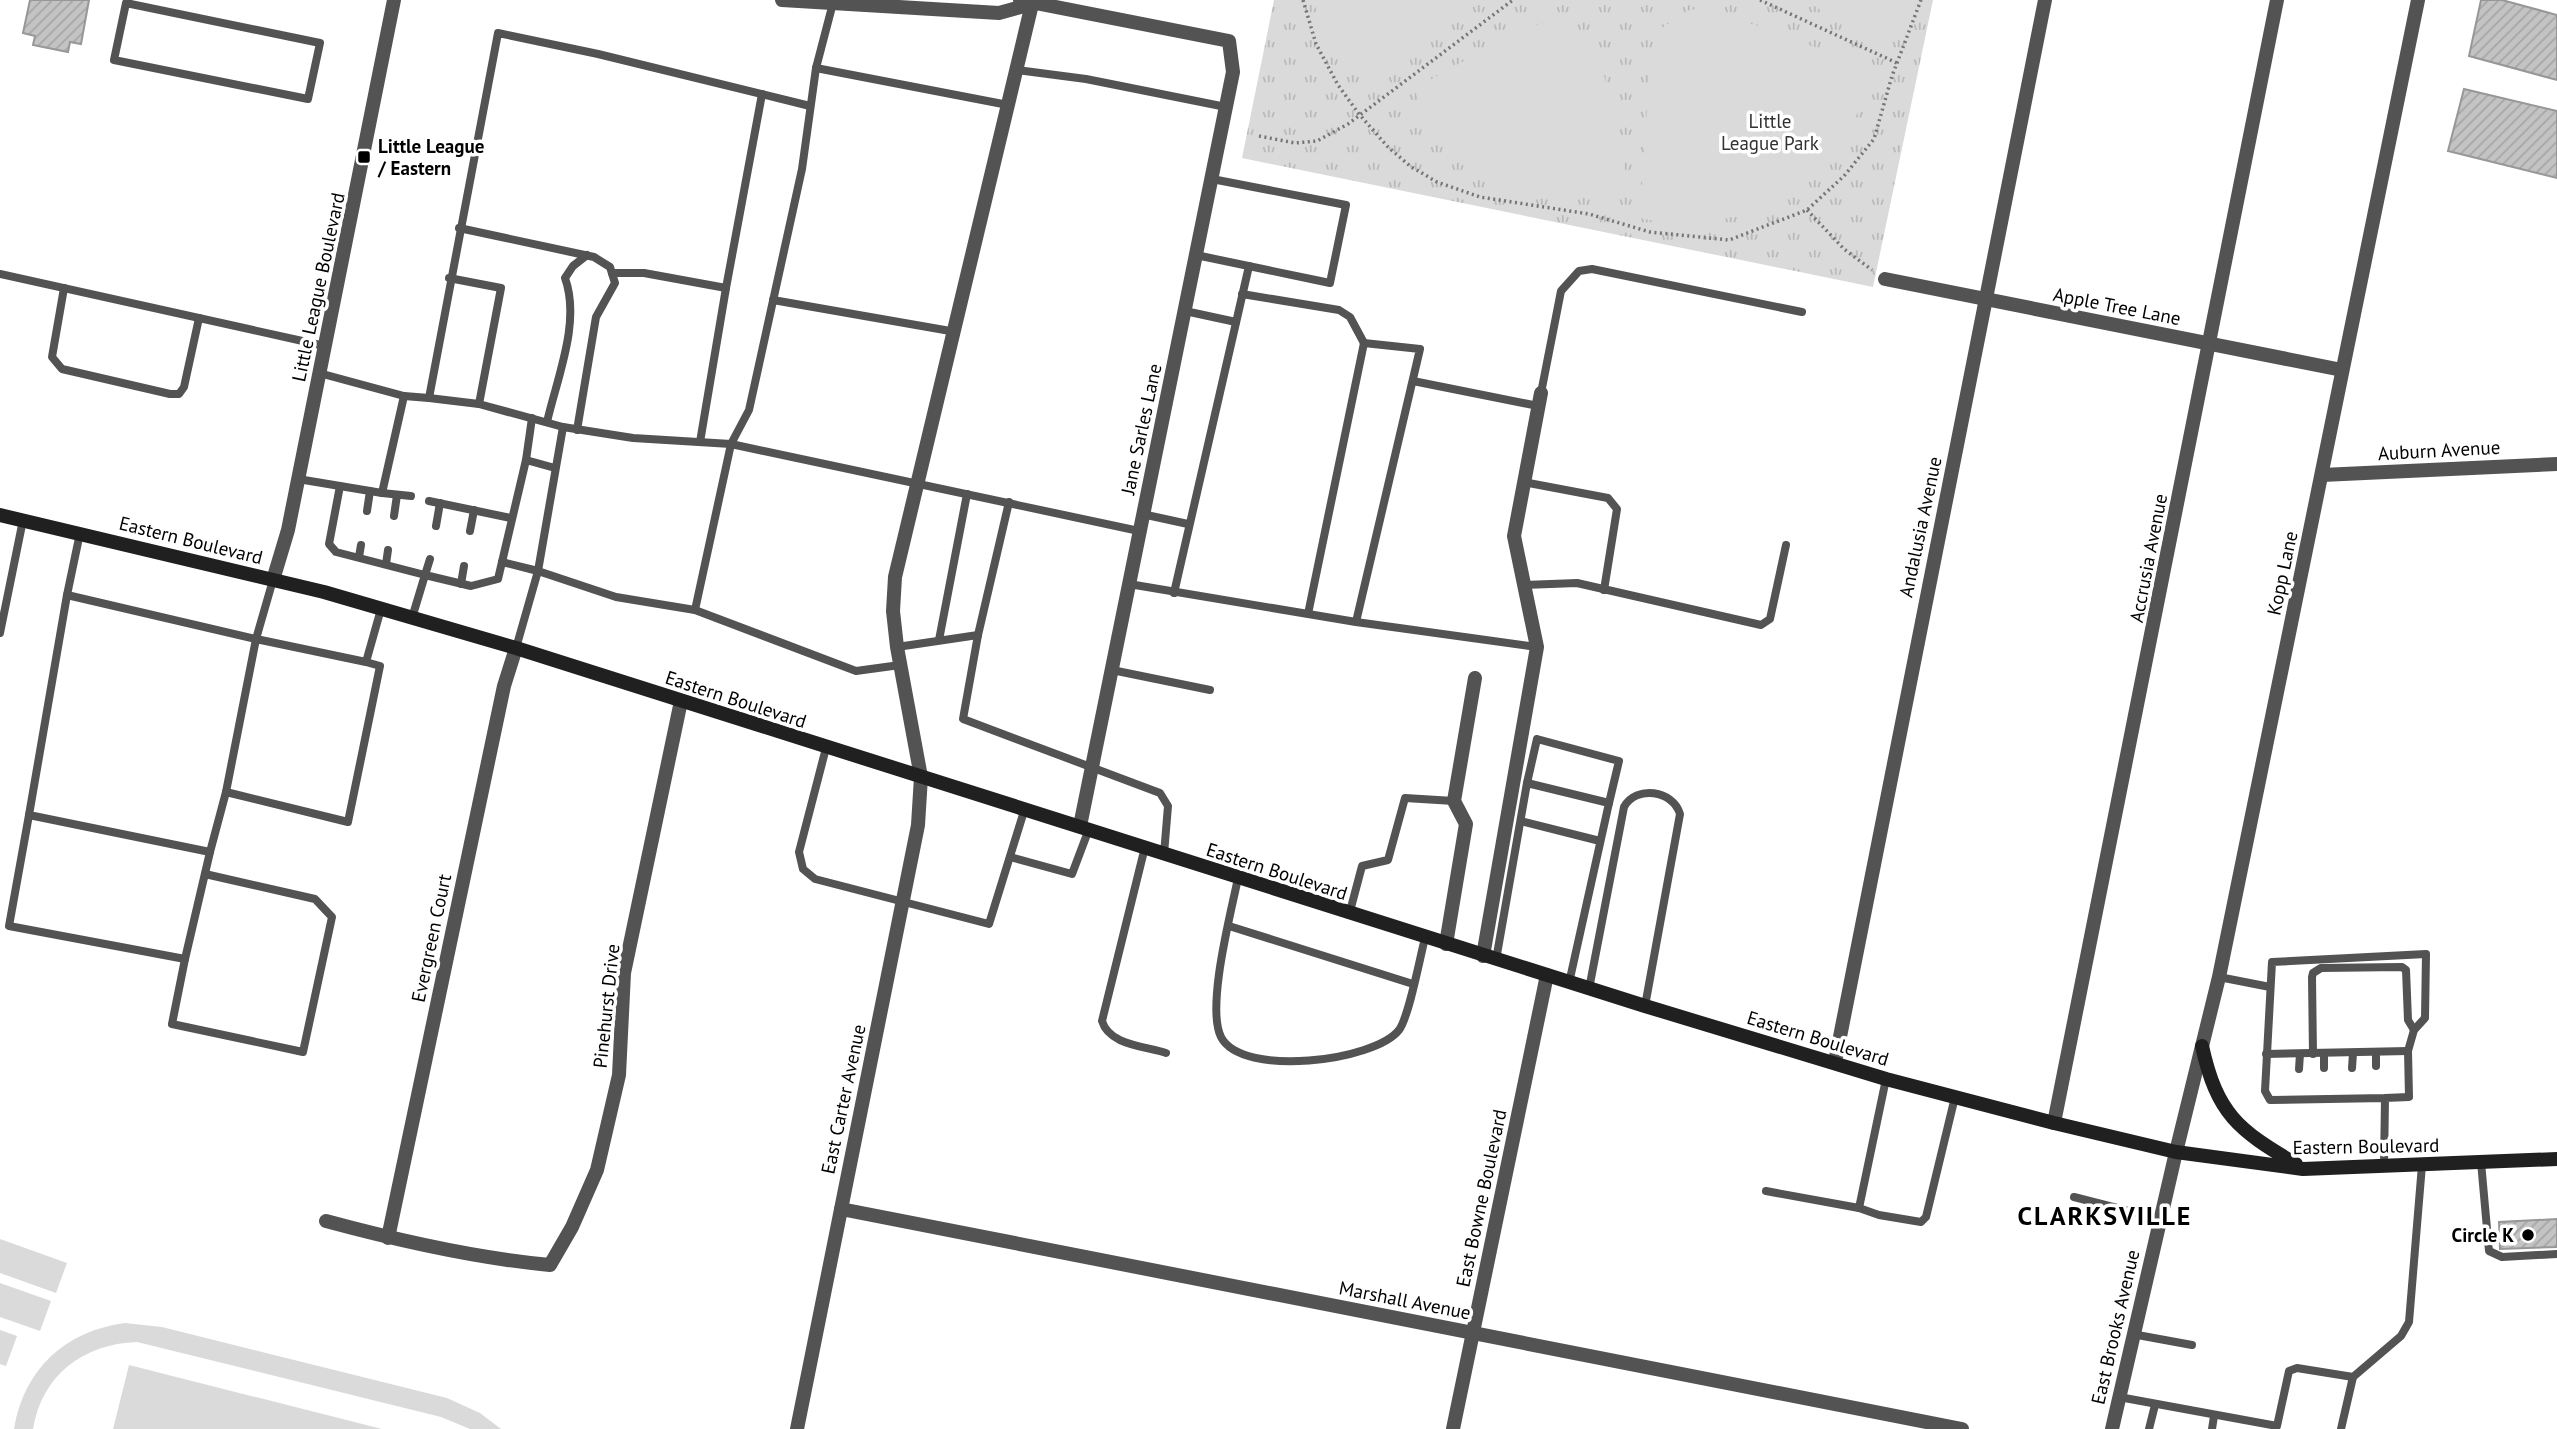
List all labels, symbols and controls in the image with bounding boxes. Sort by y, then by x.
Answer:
park label: Little League Park [1721,109,1819,155]
place label: Little League / Eastern [377,134,484,180]
marker: Little League / Eastern [356,149,372,165]
street label: Little League Boulevard [286,190,350,384]
street label: Apple Tree Lane [2051,282,2183,330]
street label: Jane Sarles Lane [1115,361,1167,498]
street label: Auburn Avenue [2377,435,2501,465]
street label: Andalusia Avenue [1893,454,1947,600]
street label: Accrusia Avenue [2124,492,2172,624]
street label: Eastern Boulevard [117,511,265,569]
street label: Kopp Lane [2261,529,2303,617]
street label: Eastern Boulevard [662,665,810,733]
street label: Eastern Boulevard [1203,837,1351,905]
street label: Evergreen Court [406,871,456,1004]
street label: Pinehurst Drive [588,943,624,1069]
street label: Eastern Boulevard [1744,1005,1892,1071]
street label: East Carter Avenue [815,1022,871,1176]
street label: East Bowne Boulevard [1450,1107,1512,1289]
street label: Eastern Boulevard [2292,1133,2440,1159]
district label: CLARKSVILLE [2018,1199,2192,1232]
place label: Circle K [2452,1223,2514,1247]
marker: Circle K [2520,1227,2536,1243]
street label: East Brooks Avenue [2086,1247,2144,1407]
street label: Marshall Avenue [1337,1275,1473,1325]

